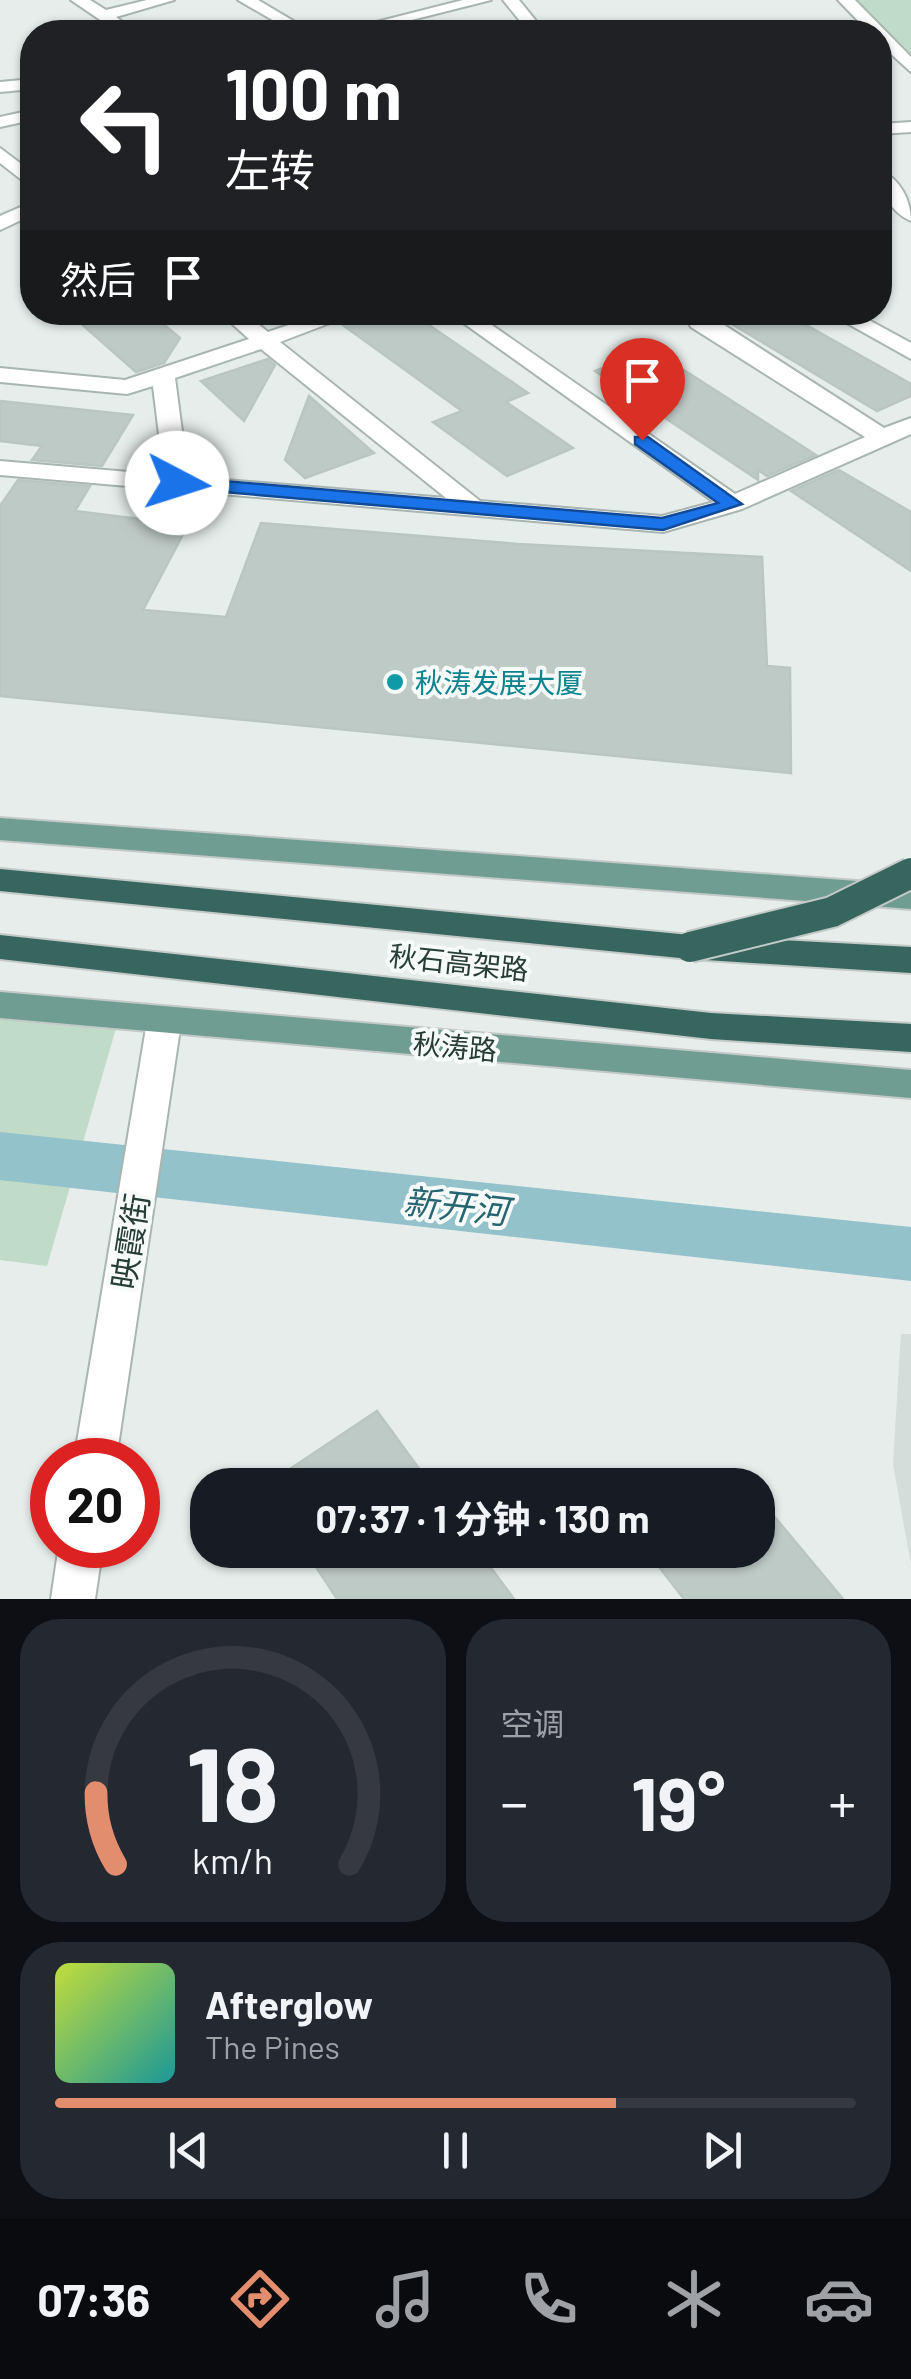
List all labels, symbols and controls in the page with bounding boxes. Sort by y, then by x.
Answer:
text: 100 m [225,50,402,134]
icon: left [60,60,190,190]
text: 左转 [225,142,315,196]
icon: arrive [156,250,211,305]
text: 然后 [60,256,136,302]
pin [600,338,685,441]
icon: arrive [615,353,670,408]
position arrow [125,431,229,535]
place label: 秋涛发展大厦 [415,665,583,699]
marker: 秋涛发展大厦 [384,671,406,693]
street label: 秋石高架路 [388,938,530,986]
street label: 秋涛路 [412,1025,498,1067]
water label: 新开河 [402,1179,516,1232]
street label: 映霞街 [103,1191,155,1291]
speed limit sign: 20 [30,1438,160,1568]
text: 07:37 · 1 分钟 · 130 m [316,1495,649,1541]
text: 空调 [501,1704,565,1742]
text: 18 [186,1718,279,1843]
text: 19° [631,1756,726,1846]
text: − [501,1768,528,1834]
text: + [828,1768,856,1834]
text: km/h [192,1838,273,1881]
text: Afterglow [205,1981,373,2027]
text: The Pines [205,2027,340,2065]
icon: previous [161,2123,216,2178]
icon: pause [428,2123,483,2178]
icon: next [695,2123,750,2178]
icon: directions [225,2264,295,2334]
icon: music [370,2264,440,2334]
icon: phone [514,2264,584,2334]
icon: climate [659,2264,729,2334]
icon: car [804,2264,874,2334]
text: 07:36 [37,2272,150,2326]

